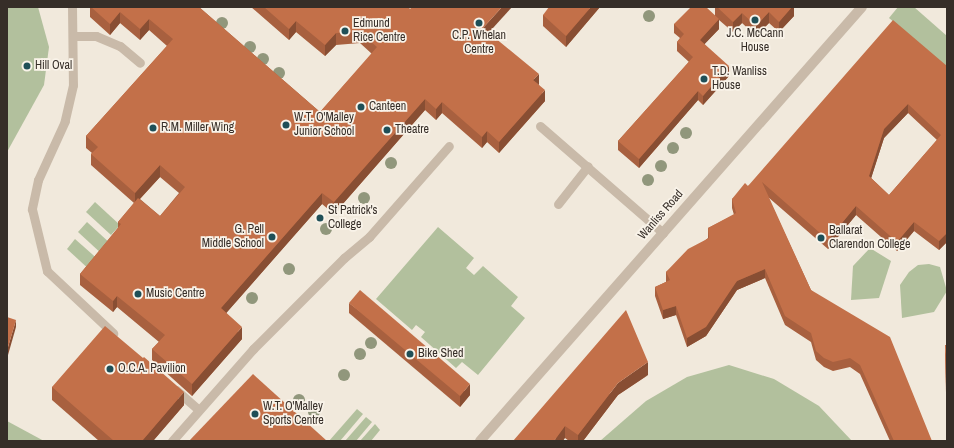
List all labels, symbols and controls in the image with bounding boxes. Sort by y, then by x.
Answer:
marker: J.C. McCann House [750,15,760,25]
place label: Edmund Rice Centre [353,17,405,45]
marker: C.P. Whelan Centre [474,18,484,28]
marker: Edmund Rice Centre [340,26,350,36]
place label: J.C. McCann House [727,27,783,55]
place label: C.P. Whelan Centre [452,29,506,57]
place label: Hill Oval [35,59,72,73]
marker: Hill Oval [22,61,32,71]
place label: T.D. Wanliss House [712,65,767,93]
marker: T.D. Wanliss House [699,74,709,84]
place label: Canteen [369,100,406,114]
marker: Canteen [356,102,366,112]
place label: W.T. O'Malley Junior School [294,111,354,139]
marker: W.T. O'Malley Junior School [281,120,291,130]
place label: R.M. Miller Wing [161,121,234,135]
marker: R.M. Miller Wing [148,123,158,133]
place label: Theatre [395,123,429,137]
marker: Theatre [382,125,392,135]
street label: Wanliss Road [636,187,686,243]
place label: St Patrick's College [328,204,377,232]
marker: St Patrick's College [315,213,325,223]
place label: G. Pell Middle School [202,223,264,251]
place label: Ballarat Clarendon College [829,224,910,252]
marker: G. Pell Middle School [267,232,277,242]
marker: Ballarat Clarendon College [816,233,826,243]
place label: Music Centre [146,287,205,301]
marker: Music Centre [133,289,143,299]
place label: Bike Shed [418,347,463,361]
marker: Bike Shed [405,349,415,359]
place label: O.C.A. Pavilion [118,362,186,376]
marker: O.C.A. Pavilion [105,364,115,374]
place label: W.T. O'Malley Sports Centre [263,400,324,428]
marker: W.T. O'Malley Sports Centre [250,409,260,419]

